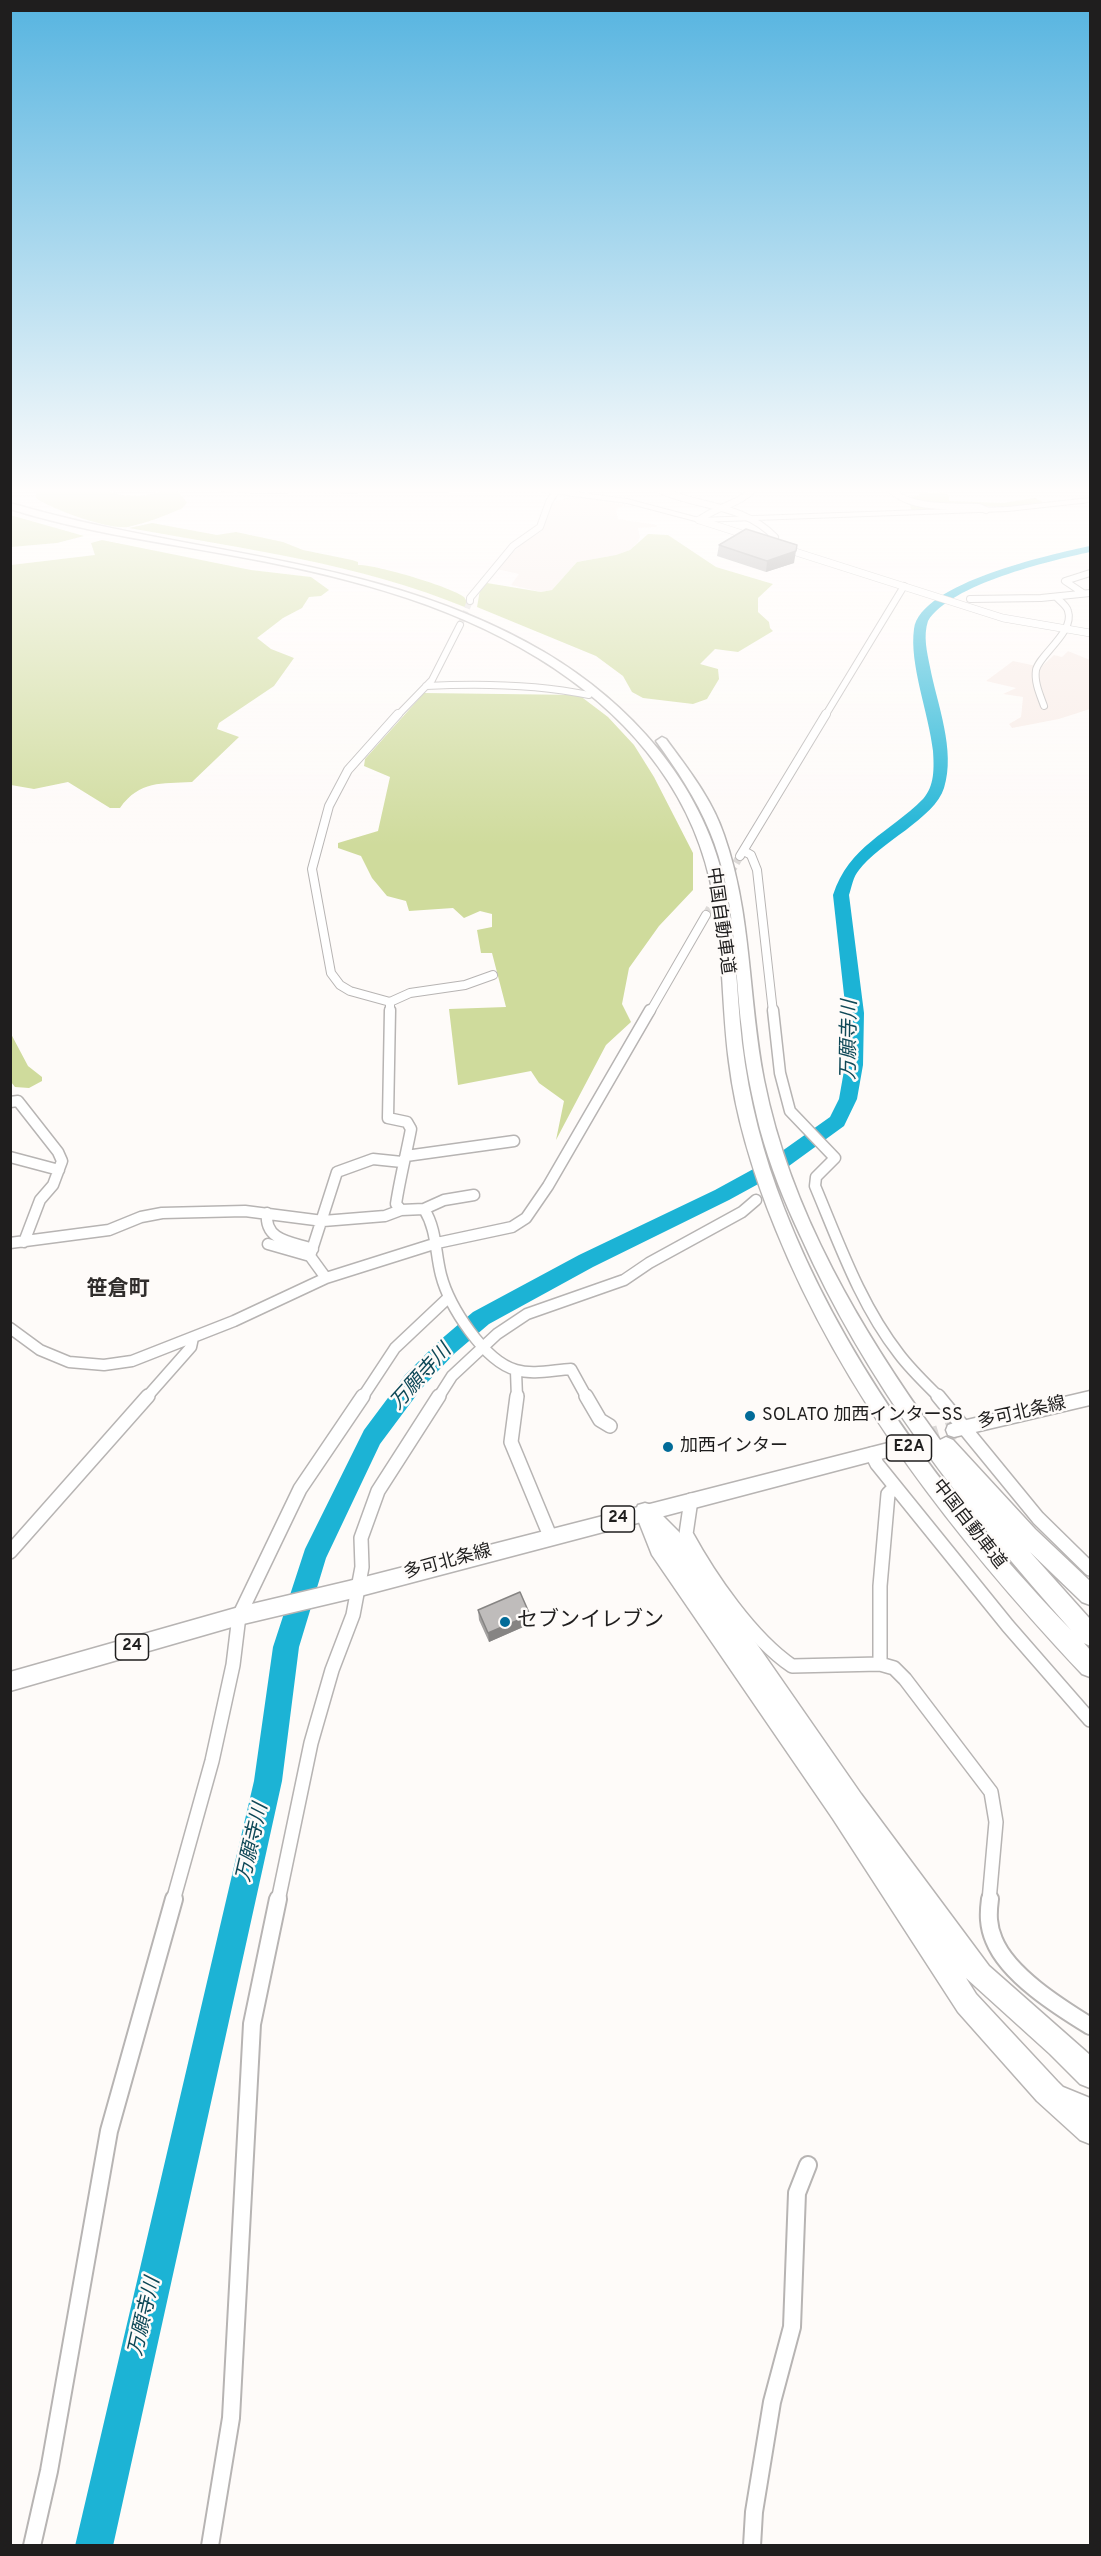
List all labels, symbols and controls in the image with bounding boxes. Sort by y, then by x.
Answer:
street label: 中国自動車道 [701,866,737,976]
water label: 万願寺川 [838,1000,864,1080]
district label: 笹倉町 [87,1278,149,1304]
water label: 万願寺川 [386,1340,458,1416]
street label: 多可北条線 [976,1393,1068,1435]
place label: SOLATO 加西インターSS [762,1405,963,1427]
marker: SOLATO 加西インターSS [743,1409,757,1423]
road number: E2A [886,1435,932,1461]
place label: 加西インター [680,1436,788,1458]
marker: 加西インター [661,1440,675,1454]
street label: 中国自動車道 [926,1476,1010,1574]
road number: 24 [602,1506,634,1532]
street label: 多可北条線 [402,1541,494,1585]
place label: セブンイレブン [517,1609,664,1635]
marker: セブンイレブン [498,1615,512,1629]
road number: 24 [116,1634,148,1660]
water label: 万願寺川 [233,1801,275,1885]
water label: 万願寺川 [125,2275,167,2359]

